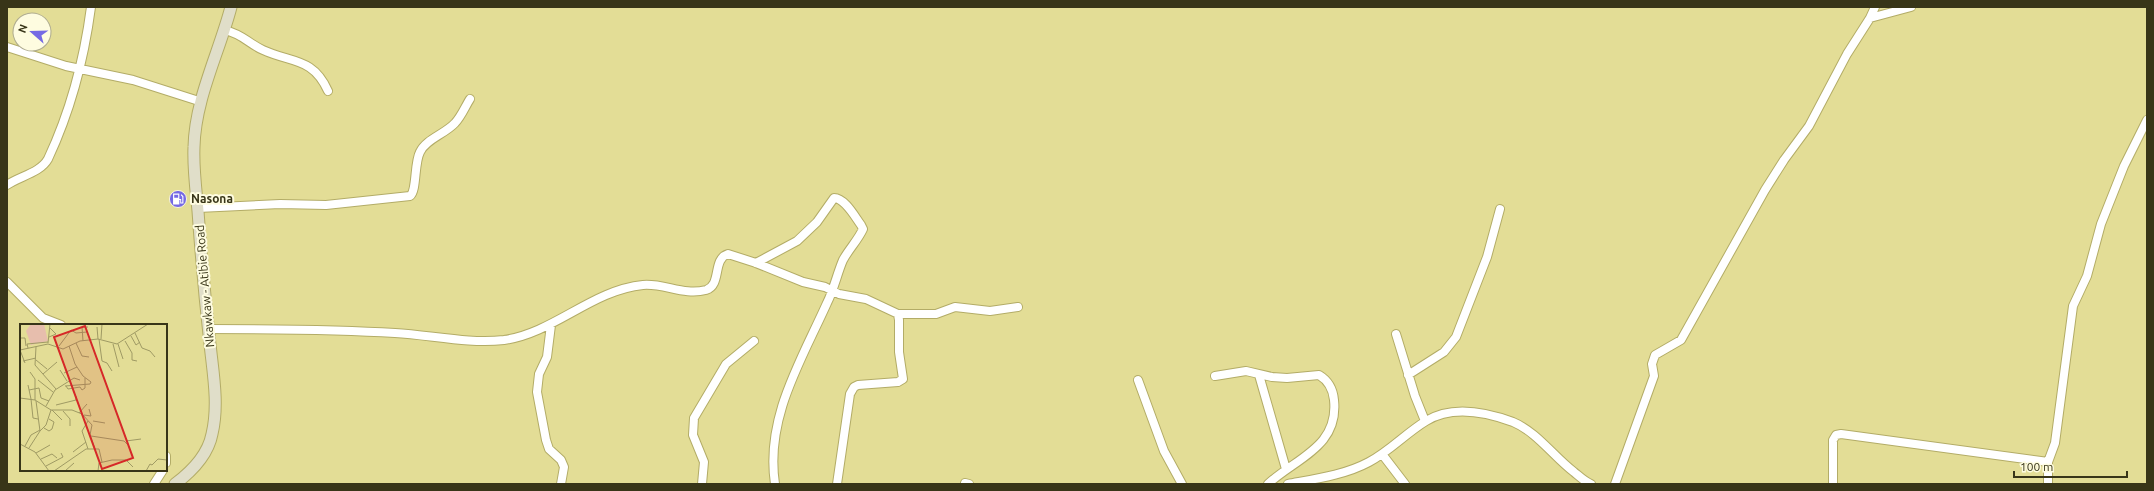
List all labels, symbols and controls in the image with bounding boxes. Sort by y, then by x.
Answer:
north arrow [12,12,52,52]
text: N [16,23,30,34]
fuel station icon: Nasona [168,189,188,209]
place label: Nasona [191,192,233,205]
street label: Nkawkaw - Atibie Road [193,224,216,348]
inset map [20,324,167,471]
scale bar [2014,453,2127,479]
text: 100 m [2020,460,2053,473]

